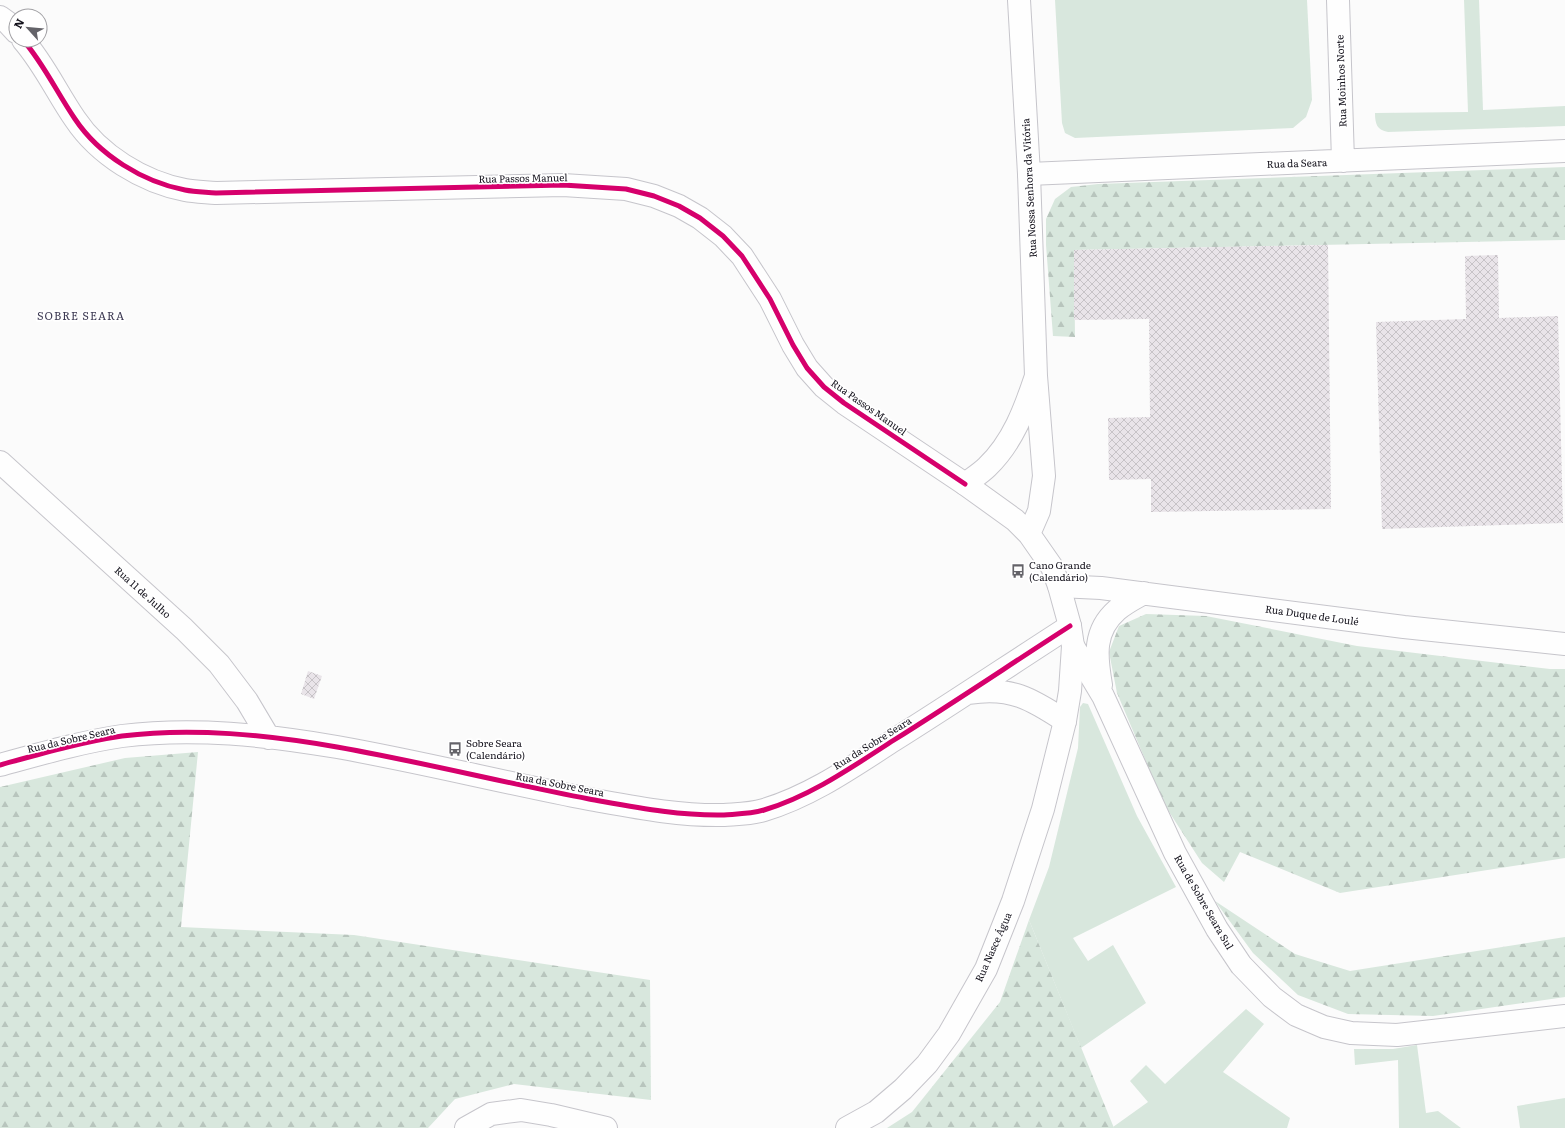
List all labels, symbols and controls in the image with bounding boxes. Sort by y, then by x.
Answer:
north arrow [8,8,48,48]
text: N [9,15,27,31]
street label: Rua Moinhos Norte [1331,35,1350,127]
street label: Rua Nossa Senhora da Vitória [1017,117,1040,258]
street label: Rua da Seara [1266,154,1328,171]
street label: Rua Passos Manuel [478,169,568,186]
district label: SOBRE SEARA [37,307,125,323]
street label: Rua Passos Manuel [828,375,911,439]
place label: Cano Grande (Calendário) [1029,557,1091,584]
street label: Rua 11 de Julho [112,562,175,621]
bus stop icon: Cano Grande (Calendário) [1010,563,1026,579]
street label: Rua Duque de Loulé [1264,601,1360,628]
street label: Rua da Sobre Seara [830,712,914,773]
street label: Rua da Sobre Seara [25,721,117,756]
place label: Sobre Seara (Calendário) [466,735,525,762]
bus stop icon: Sobre Seara (Calendário) [447,741,463,757]
street label: Rua da Sobre Seara [515,768,606,800]
street label: Rua de Sobre Seara Sul [1171,852,1238,952]
street label: Rua Nasce Água [970,909,1015,984]

